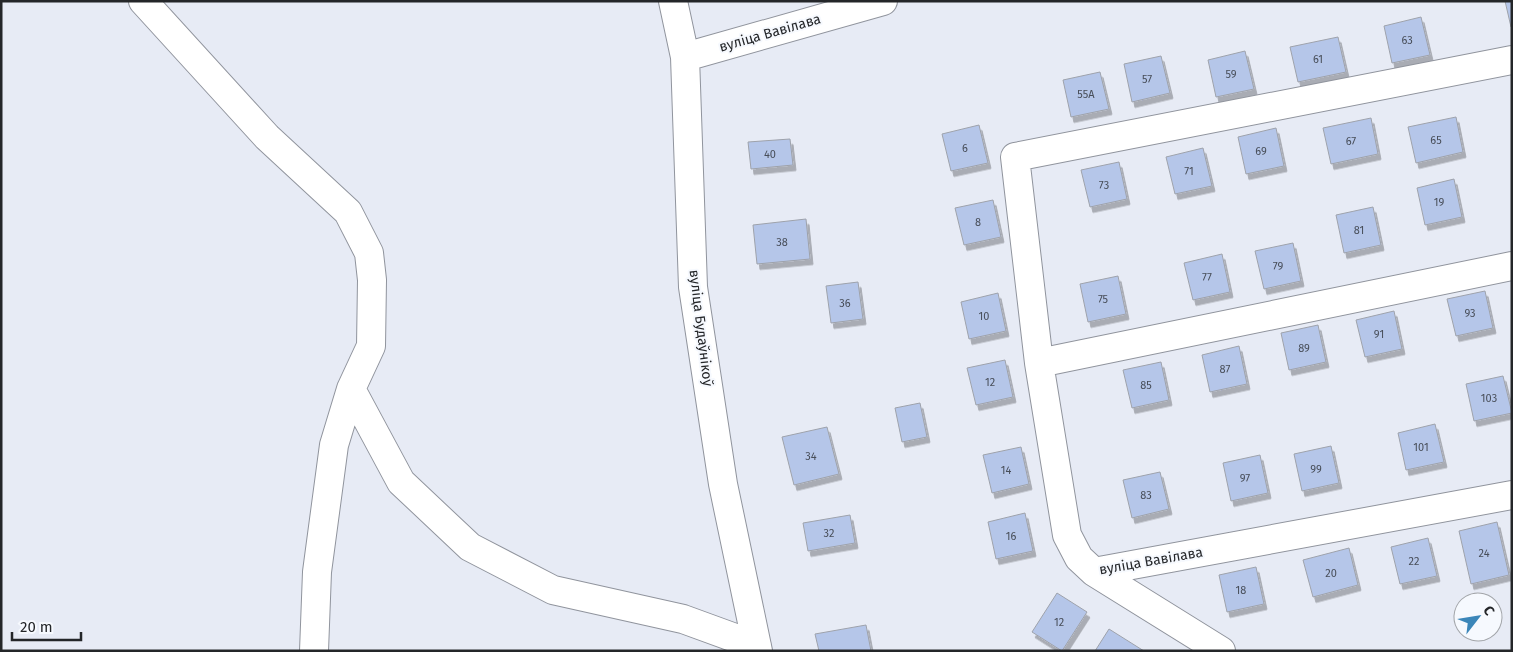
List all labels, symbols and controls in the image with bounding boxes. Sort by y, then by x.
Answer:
street label: вуліца Вавілава [717,10,823,56]
house number: 63 [1401,34,1413,47]
house number: 61 [1313,53,1323,66]
house number: 59 [1225,68,1237,81]
house number: 57 [1142,73,1152,86]
house number: 55А [1077,88,1095,101]
house number: 65 [1430,134,1442,147]
house number: 67 [1346,135,1356,148]
house number: 6 [962,142,968,155]
house number: 69 [1255,145,1267,158]
house number: 40 [764,148,776,161]
house number: 71 [1184,165,1194,178]
house number: 73 [1099,179,1109,192]
house number: 19 [1434,196,1444,209]
house number: 8 [975,216,981,229]
house number: 81 [1354,224,1364,237]
house number: 38 [776,236,788,249]
house number: 79 [1273,260,1283,273]
street label: вуліца Будаўнікоў [685,269,717,387]
house number: 77 [1202,271,1212,284]
house number: 75 [1098,293,1109,306]
house number: 36 [839,297,851,310]
house number: 93 [1464,307,1476,320]
house number: 10 [979,310,989,323]
house number: 91 [1374,328,1384,341]
house number: 89 [1298,342,1310,355]
house number: 87 [1220,363,1231,376]
house number: 12 [985,376,995,389]
house number: 85 [1140,379,1152,392]
house number: 103 [1481,392,1497,405]
house number: 101 [1413,441,1429,454]
house number: 34 [805,450,817,463]
house number: 99 [1310,463,1322,476]
house number: 14 [1001,464,1011,477]
house number: 97 [1240,472,1250,485]
house number: 83 [1140,489,1152,502]
house number: 32 [824,527,834,540]
house number: 16 [1006,530,1016,543]
street label: вуліца Вавілава [1098,544,1204,578]
house number: 24 [1479,547,1490,560]
house number: 22 [1409,555,1419,568]
house number: 20 [1325,567,1337,580]
house number: 18 [1236,584,1246,597]
north arrow [1453,592,1503,642]
text: С [1479,603,1498,618]
scale bar [12,610,81,642]
house number: 12 [1054,616,1064,629]
text: 20 m [20,618,53,636]

